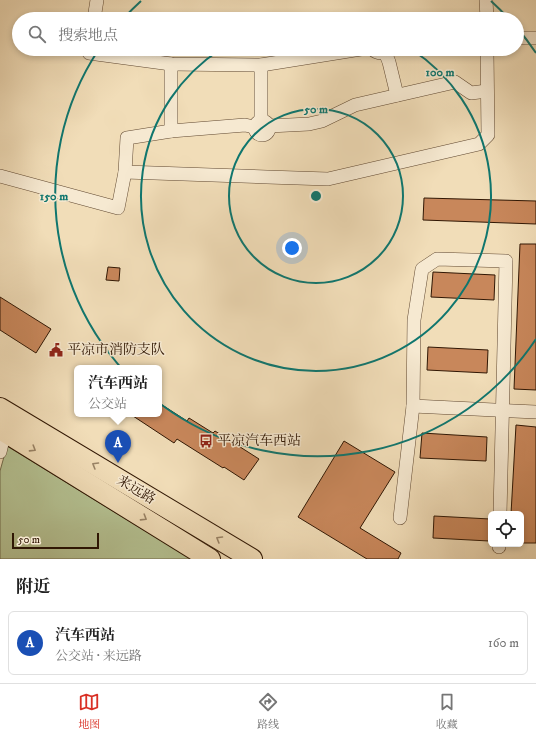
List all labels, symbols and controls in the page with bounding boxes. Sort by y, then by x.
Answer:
search box [12,12,524,56]
icon: search [26,23,48,45]
text: 搜索地点 [58,26,118,45]
text: 100 m [426,65,454,80]
text: 50 m [303,102,328,117]
text: 150 m [40,189,68,204]
centre of rings [309,189,323,203]
your location [282,238,302,258]
place label: 平凉市消防支队 [67,341,165,359]
public building icon: 平凉市消防支队 [48,342,64,358]
popup [74,365,162,417]
text: 汽车西站 [88,374,148,393]
text: 公交站 [88,396,127,412]
pin: A [105,430,131,463]
place label: 平凉汽车西站 [217,432,301,450]
bus stop icon: 平凉汽车西站 [198,433,214,449]
one-way arrow [29,445,36,452]
one-way arrow [92,462,99,469]
street label: 来远路 [113,471,159,509]
map controls [488,511,524,547]
button: locate [488,511,524,547]
one-way arrow [140,513,147,521]
scale bar [12,531,99,550]
text: 50 m [18,533,40,547]
one-way arrow [216,536,223,544]
text: 附近 [16,576,50,598]
text: 汽车西站 [55,626,115,645]
text: A [26,635,34,651]
text: 160 m [488,635,519,651]
text: 公交站 · 来远路 [55,648,142,664]
tab: 地图 [78,691,100,732]
tab: 路线 [257,691,279,732]
tab: 收藏 [436,691,458,732]

